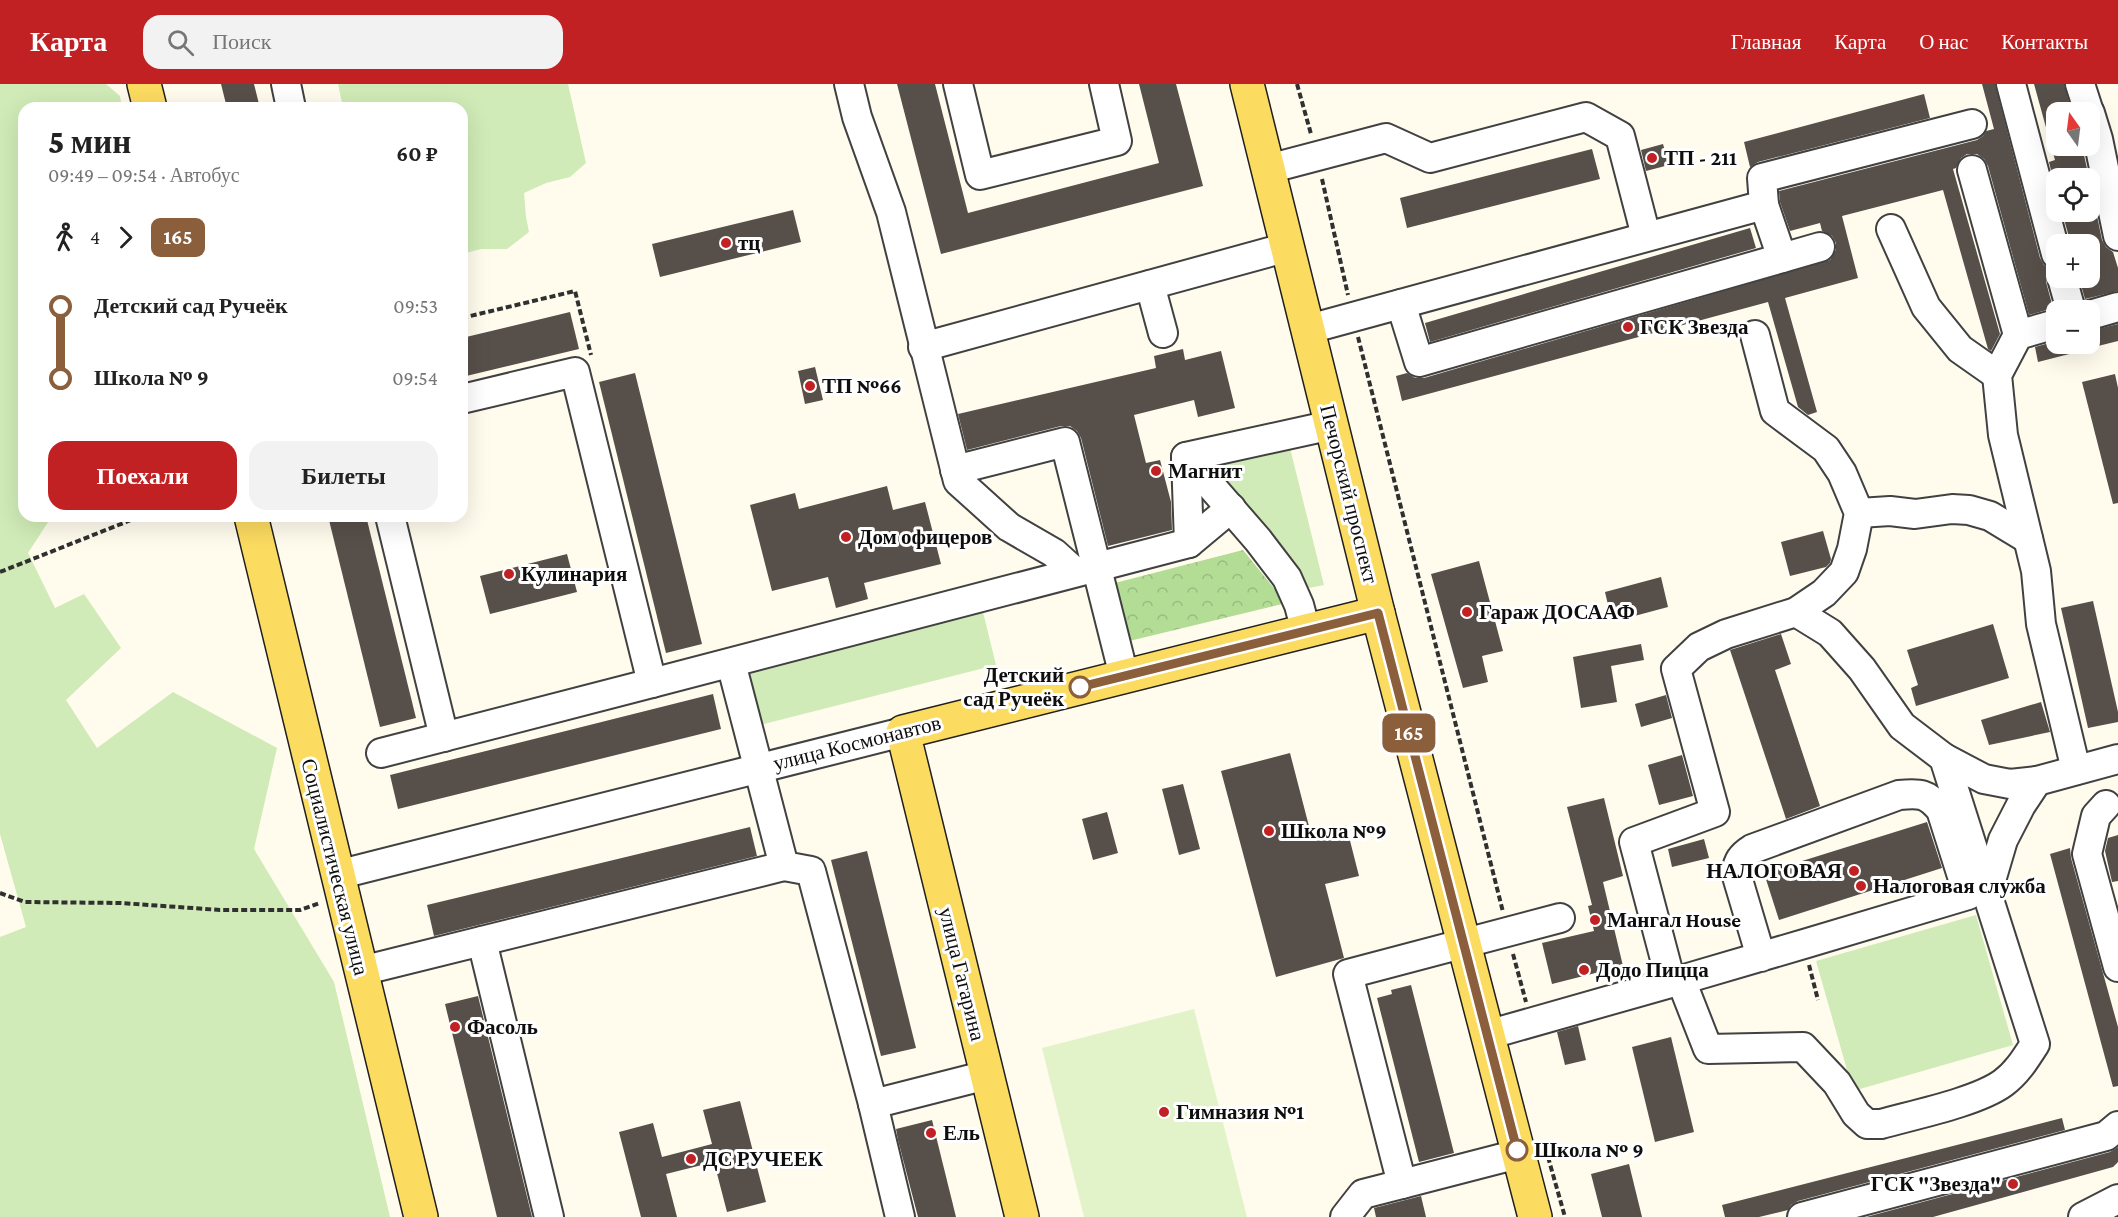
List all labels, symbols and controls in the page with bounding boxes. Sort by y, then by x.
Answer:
search box [143,15,563,69]
text: Карта [30,26,107,57]
icon: search [164,26,197,59]
text: Поиск [212,29,271,54]
text: Главная [1731,30,1801,54]
text: Карта [1834,30,1886,54]
text: О нас [1919,30,1968,54]
text: Контакты [2001,30,2088,54]
north arrow [2046,102,2100,156]
map controls [2046,102,2100,354]
text: 5 мин [48,123,131,160]
text: 60 ₽ [396,141,438,166]
place label: ТП - 211 [1664,146,1737,170]
marker: ТП - 211 [1645,151,1659,165]
text: 09:49 – 09:54 · Автобус [48,164,240,186]
button: locate [2046,168,2100,222]
icon: walk [48,221,81,254]
icon: forward [109,221,142,254]
text: 165 [163,225,193,249]
text: 4 [90,226,100,248]
place label: тц [738,231,760,255]
button: + [2046,234,2100,288]
marker: тц [719,236,733,250]
text: Детский сад Ручеёк [94,293,288,318]
text: 09:53 [393,295,438,317]
button: − [2046,300,2100,354]
place label: ГСК Звезда [1640,315,1749,339]
marker: ГСК Звезда [1621,320,1635,334]
text: Школа № 9 [94,365,209,390]
text: 09:54 [392,367,438,389]
place label: ТП №66 [822,374,902,398]
marker: ТП №66 [803,379,817,393]
street label: Печорский проспект [1315,402,1383,586]
button: Поехали [48,441,237,510]
button: Билеты [249,441,438,510]
place label: Магнит [1168,459,1243,483]
marker: Магнит [1149,464,1163,478]
place label: Дом офицеров [858,525,992,549]
marker: Дом офицеров [839,530,853,544]
place label: Кулинария [521,562,627,586]
marker: Кулинария [502,567,516,581]
place label: Гараж ДОСААФ [1479,600,1635,624]
marker: Гараж ДОСААФ [1460,605,1474,619]
place label: Детский сад Ручеёк [963,663,1065,711]
marker: Детский сад Ручеёк [1069,676,1091,698]
street label: улица Космонавтов [771,711,944,775]
line badge: 165 [1374,714,1444,752]
text: 165 [1394,721,1424,745]
street label: Социалистическая улица [296,756,374,978]
place label: Школа №9 [1281,819,1387,843]
marker: Школа №9 [1262,824,1276,838]
place label: НАЛОГОВАЯ [1706,859,1842,883]
marker: НАЛОГОВАЯ [1847,864,1861,878]
place label: Налоговая служба [1873,874,2046,898]
marker: Налоговая служба [1854,879,1868,893]
street label: улица Гагарина [934,905,990,1044]
place label: Мангал House [1607,908,1741,932]
marker: Мангал House [1588,913,1602,927]
place label: Додо Пицца [1596,958,1709,982]
marker: Додо Пицца [1577,963,1591,977]
place label: Фасоль [467,1015,538,1039]
marker: Фасоль [448,1020,462,1034]
place label: Гимназия №1 [1176,1100,1304,1124]
marker: Гимназия №1 [1157,1105,1171,1119]
place label: Ель [943,1121,980,1145]
marker: Ель [924,1126,938,1140]
place label: Школа № 9 [1534,1138,1644,1162]
marker: Школа № 9 [1506,1139,1528,1161]
place label: ДС РУЧЕЕК [703,1147,824,1171]
marker: ДС РУЧЕЕК [684,1152,698,1166]
place label: ГСК "Звезда" [1871,1172,2001,1196]
marker: ГСК "Звезда" [2006,1177,2020,1191]

